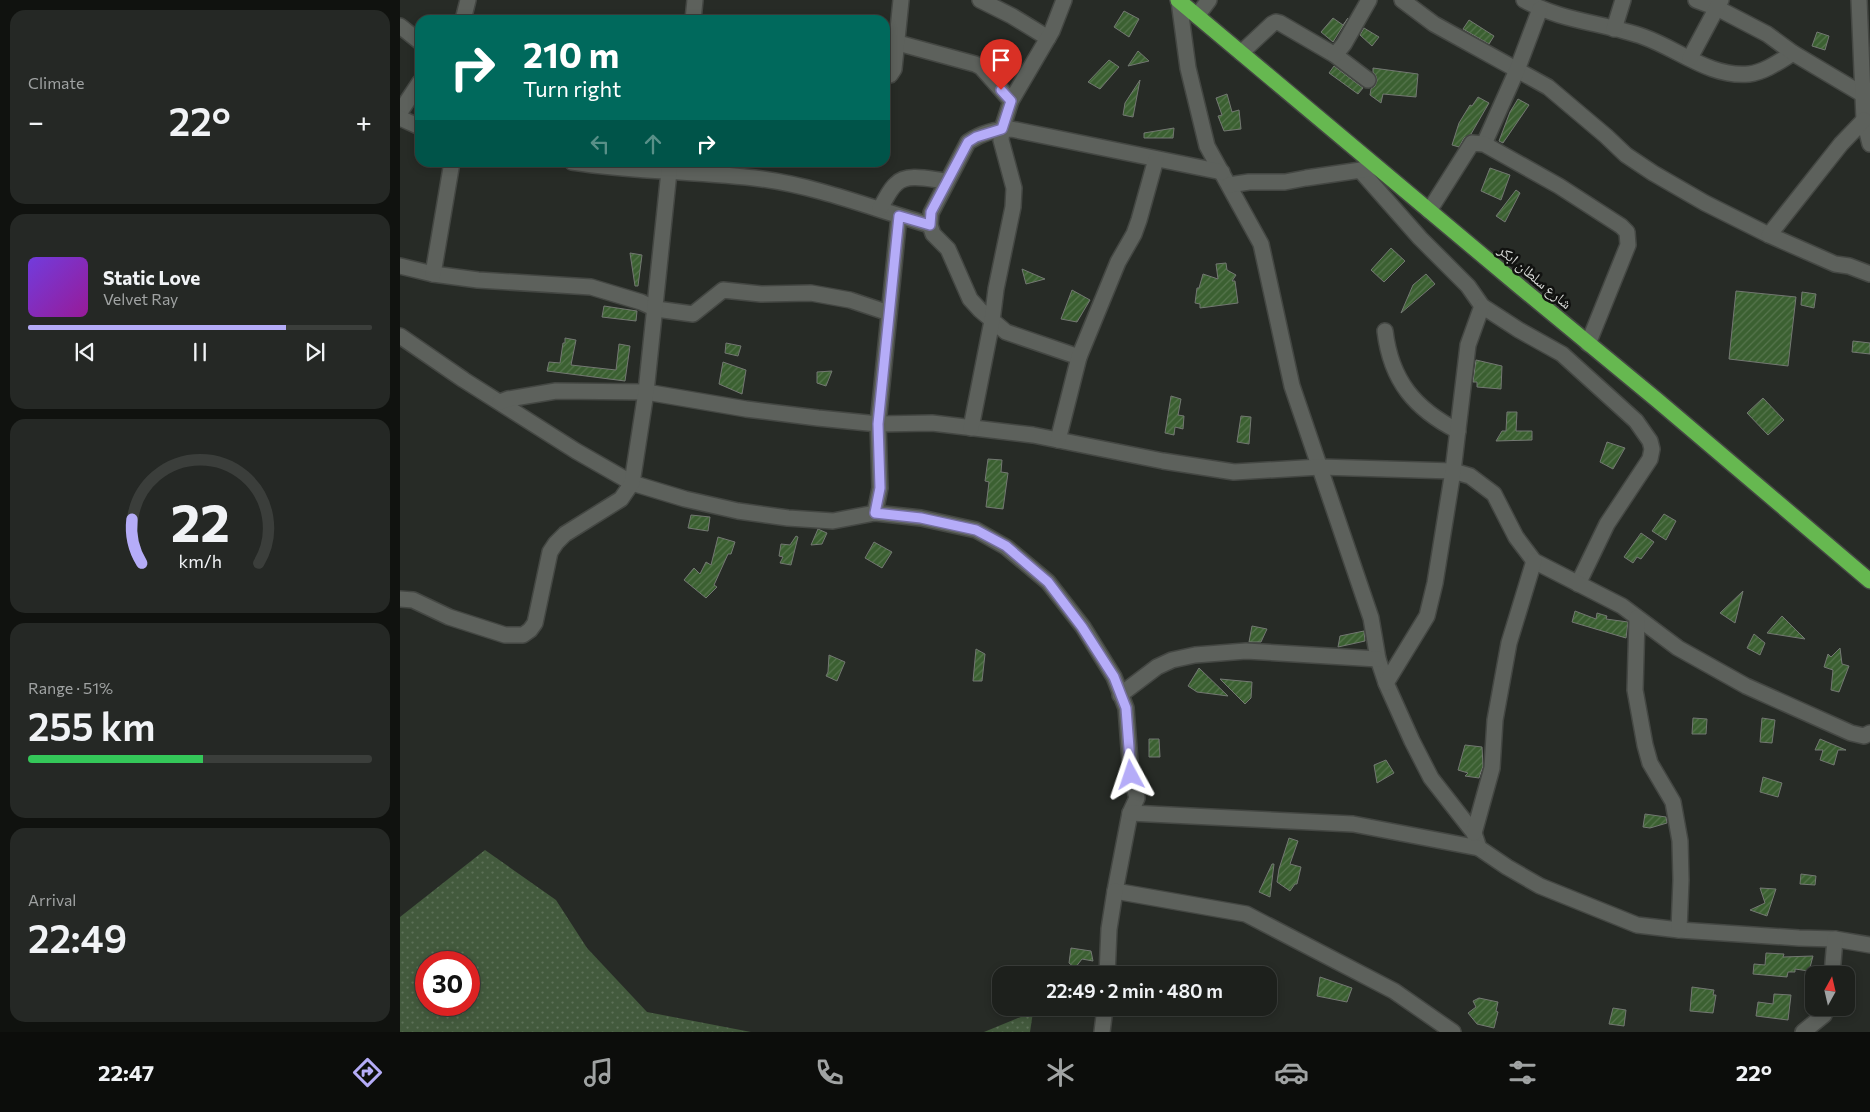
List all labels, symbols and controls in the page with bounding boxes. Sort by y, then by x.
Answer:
text: 210 m [523,32,619,75]
icon: right [440,35,505,100]
pin [980,39,1022,90]
icon: arrive [987,46,1015,74]
text: Climate [28,73,84,92]
text: Turn right [523,75,621,102]
text: 22° [169,97,231,144]
text: − [28,104,44,138]
text: + [356,104,372,138]
icon: left [586,130,614,158]
icon: ahead [639,130,667,158]
icon: right [692,130,720,158]
street label: شارع سلطان ابكر [1493,240,1576,314]
text: Static Love [103,266,200,289]
text: Velvet Ray [103,289,178,308]
icon: previous [71,338,99,366]
icon: pause [186,338,214,366]
icon: next [301,338,329,366]
text: 22 [170,489,230,553]
text: km/h [178,550,222,572]
text: Range · 51% [28,678,113,697]
text: 255 km [28,702,155,749]
position arrow [1104,748,1156,800]
text: Arrival [28,890,76,909]
text: 22:49 [28,914,127,961]
speed limit sign: 30 [415,951,480,1016]
north arrow [1805,966,1855,1016]
map controls [1805,966,1855,1016]
text: 22:49 · 2 min · 480 m [1046,979,1223,1002]
icon: directions [350,1055,385,1090]
icon: music [581,1055,616,1090]
icon: phone [812,1055,847,1090]
icon: climate [1043,1055,1078,1090]
icon: car [1274,1055,1309,1090]
icon: filters [1505,1055,1540,1090]
text: 22:47 [98,1059,154,1086]
text: 22° [1736,1059,1772,1086]

